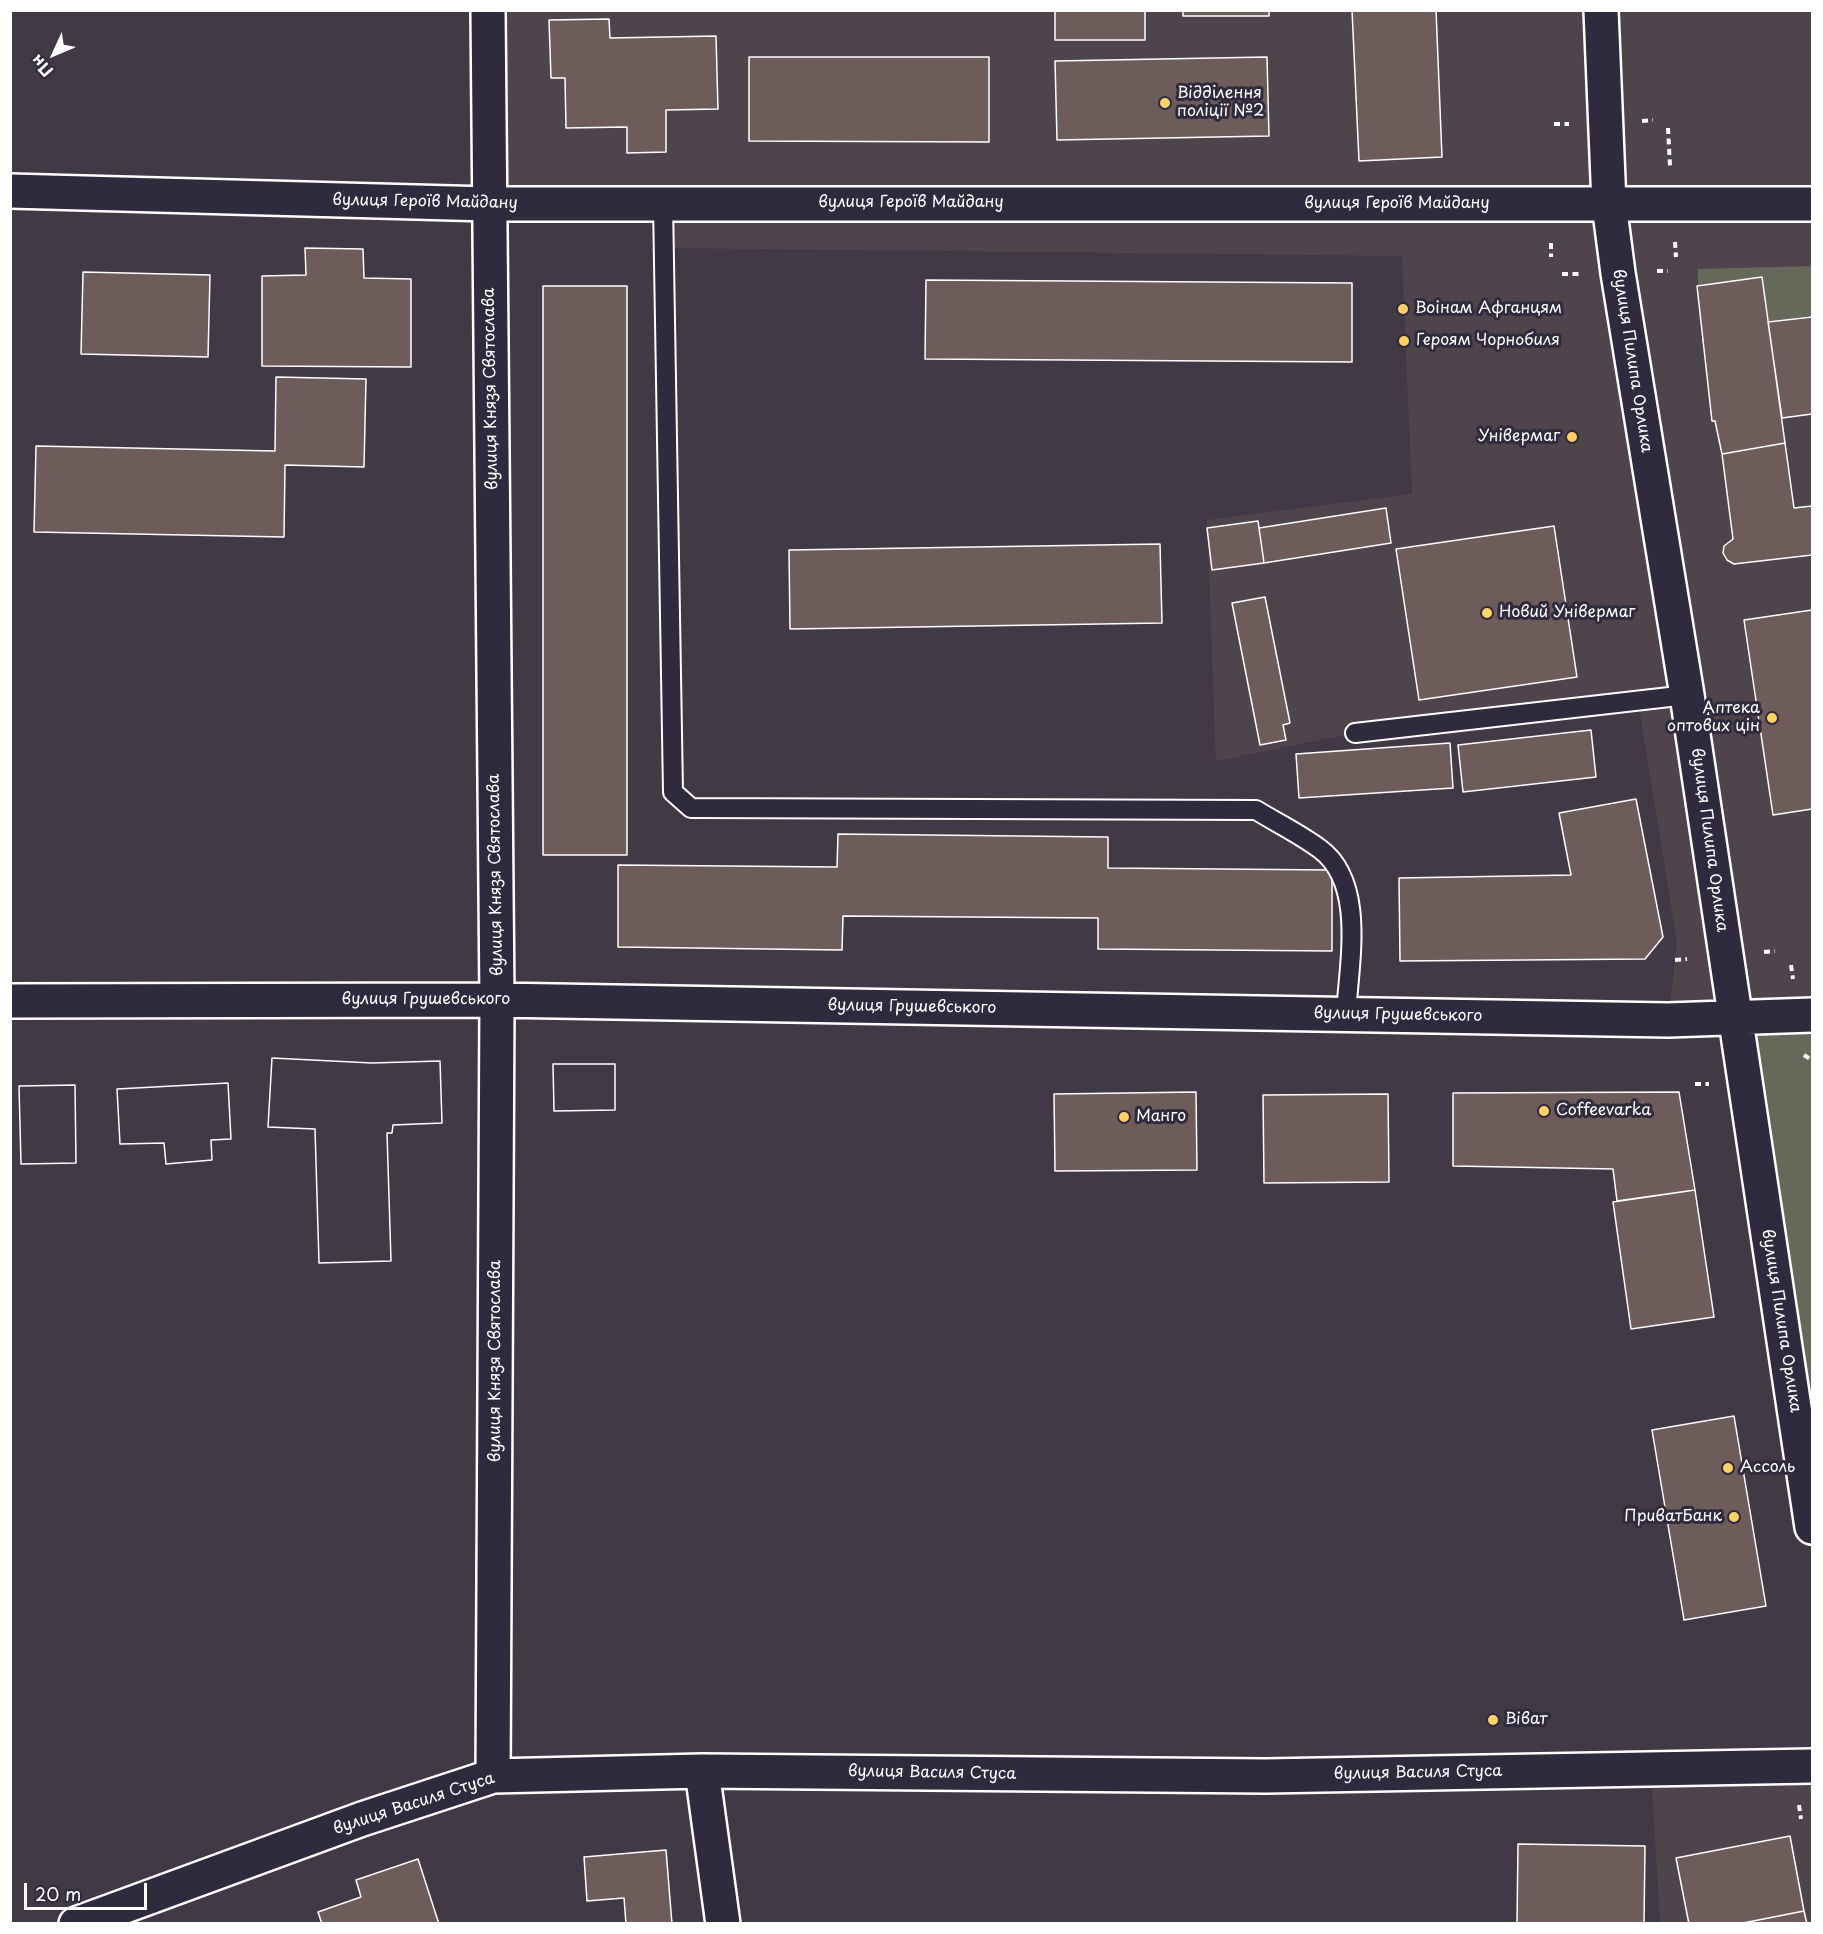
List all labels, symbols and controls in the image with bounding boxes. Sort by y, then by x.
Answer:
north arrow [24,24,84,84]
text: Пн [24,50,58,83]
place label: Відділення поліції №2 [1177,84,1264,122]
marker: Відділення поліції №2 [1158,96,1172,110]
street label: вулиця Героїв Майдану [332,191,518,213]
street label: вулиця Героїв Майдану [818,193,1004,213]
street label: вулиця Героїв Майдану [1304,194,1490,214]
street label: вулиця Пилипа Орлика [1608,268,1656,454]
street label: вулиця Князя Святослава [480,288,502,490]
place label: Воінам Афганцям [1415,299,1562,319]
marker: Воінам Афганцям [1396,302,1410,316]
place label: Героям Чорнобиля [1416,331,1560,351]
marker: Героям Чорнобиля [1397,334,1411,348]
place label: Універмаг [1478,427,1560,447]
marker: Універмаг [1565,430,1579,444]
place label: Новий Універмаг [1499,603,1635,623]
marker: Новий Універмаг [1480,606,1494,620]
place label: Аптека оптових цін [1667,699,1760,737]
marker: Аптека оптових цін [1765,711,1779,725]
street label: вулиця Пилипа Орлика [1687,747,1731,933]
street label: вулиця Князя Святослава [485,774,507,976]
street label: вулиця Грушевського [342,990,510,1010]
street label: вулиця Грушевського [827,996,997,1018]
street label: вулиця Грушевського [1313,1004,1483,1026]
place label: Coffeevarka [1556,1101,1651,1121]
marker: Coffeevarka [1537,1104,1551,1118]
place label: Манго [1136,1107,1186,1127]
marker: Манго [1117,1110,1131,1124]
street label: вулиця Пилипа Орлика [1757,1228,1805,1414]
street label: вулиця Князя Святослава [486,1260,506,1462]
place label: Ассоль [1740,1458,1795,1478]
marker: Ассоль [1721,1461,1735,1475]
place label: ПриватБанк [1624,1507,1722,1527]
marker: ПриватБанк [1727,1510,1741,1524]
place label: Віват [1505,1710,1547,1730]
marker: Віват [1486,1713,1500,1727]
street label: вулиця Василя Стуса [848,1762,1016,1784]
street label: вулиця Василя Стуса [1334,1762,1502,1784]
street label: вулиця Василя Стуса [331,1769,497,1839]
scale bar [27,1871,150,1909]
text: 20 m [35,1880,81,1907]

